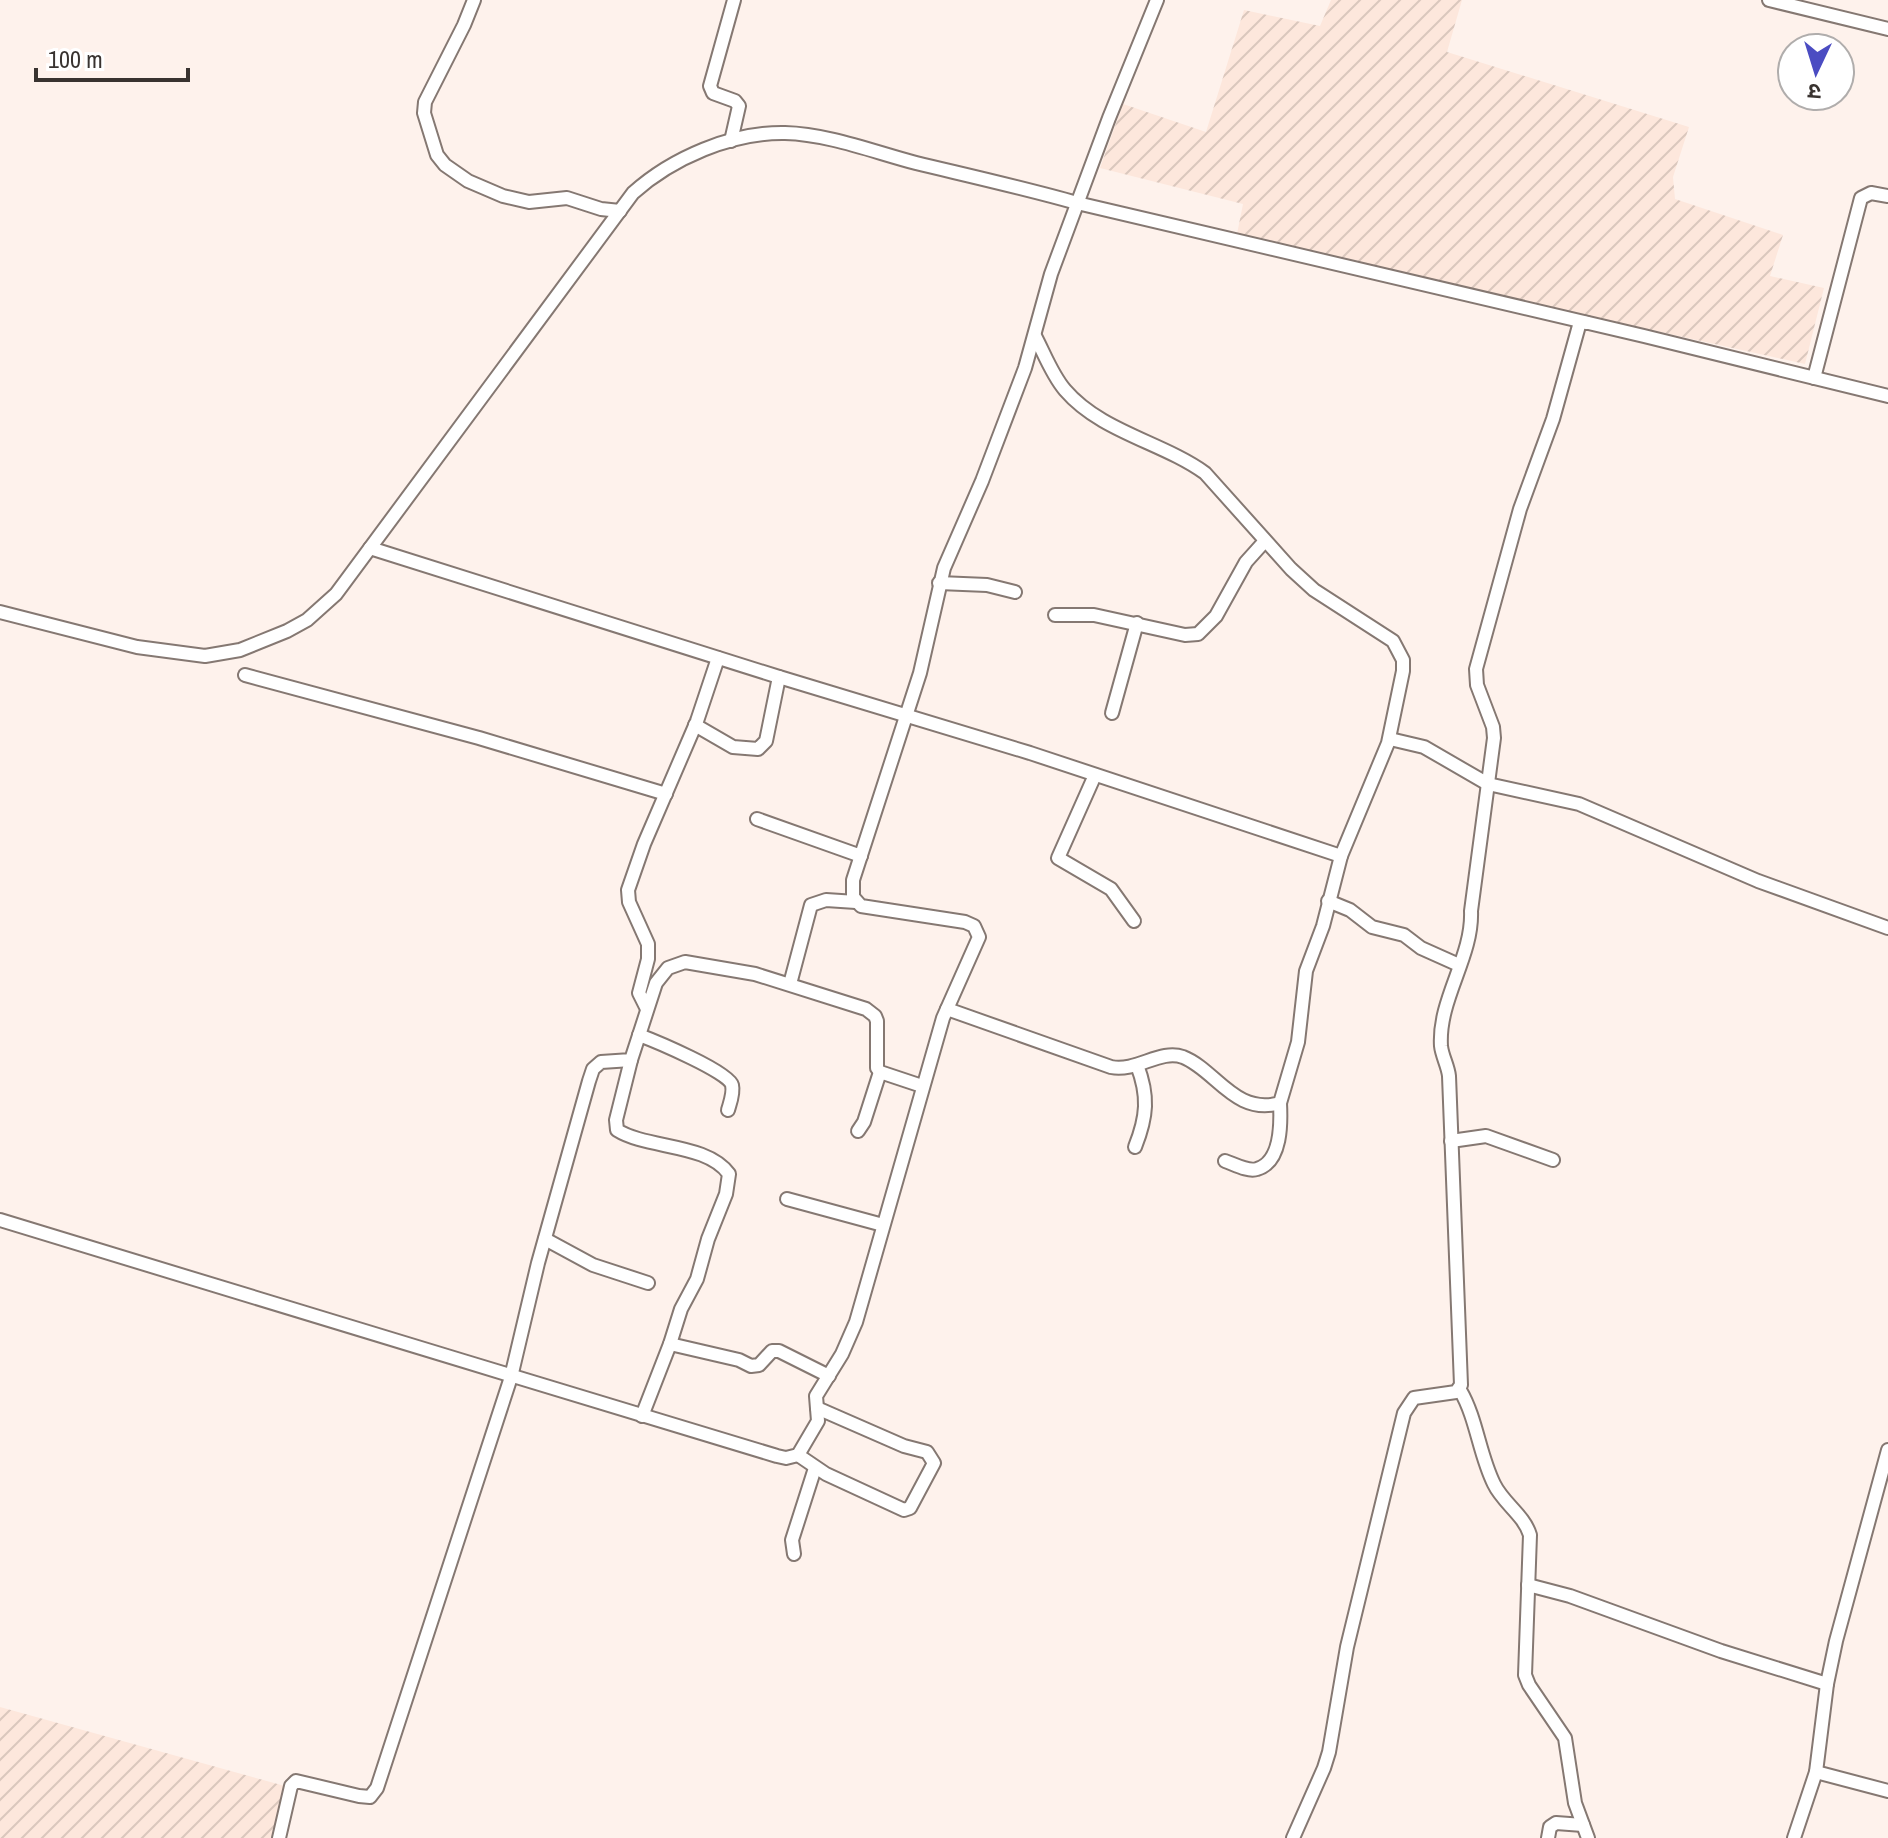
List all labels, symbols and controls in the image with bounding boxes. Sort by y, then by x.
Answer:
scale bar [36,32,188,82]
north arrow [1776,32,1856,112]
text: 100 m [48,43,103,75]
text: उ [1806,76,1822,107]

